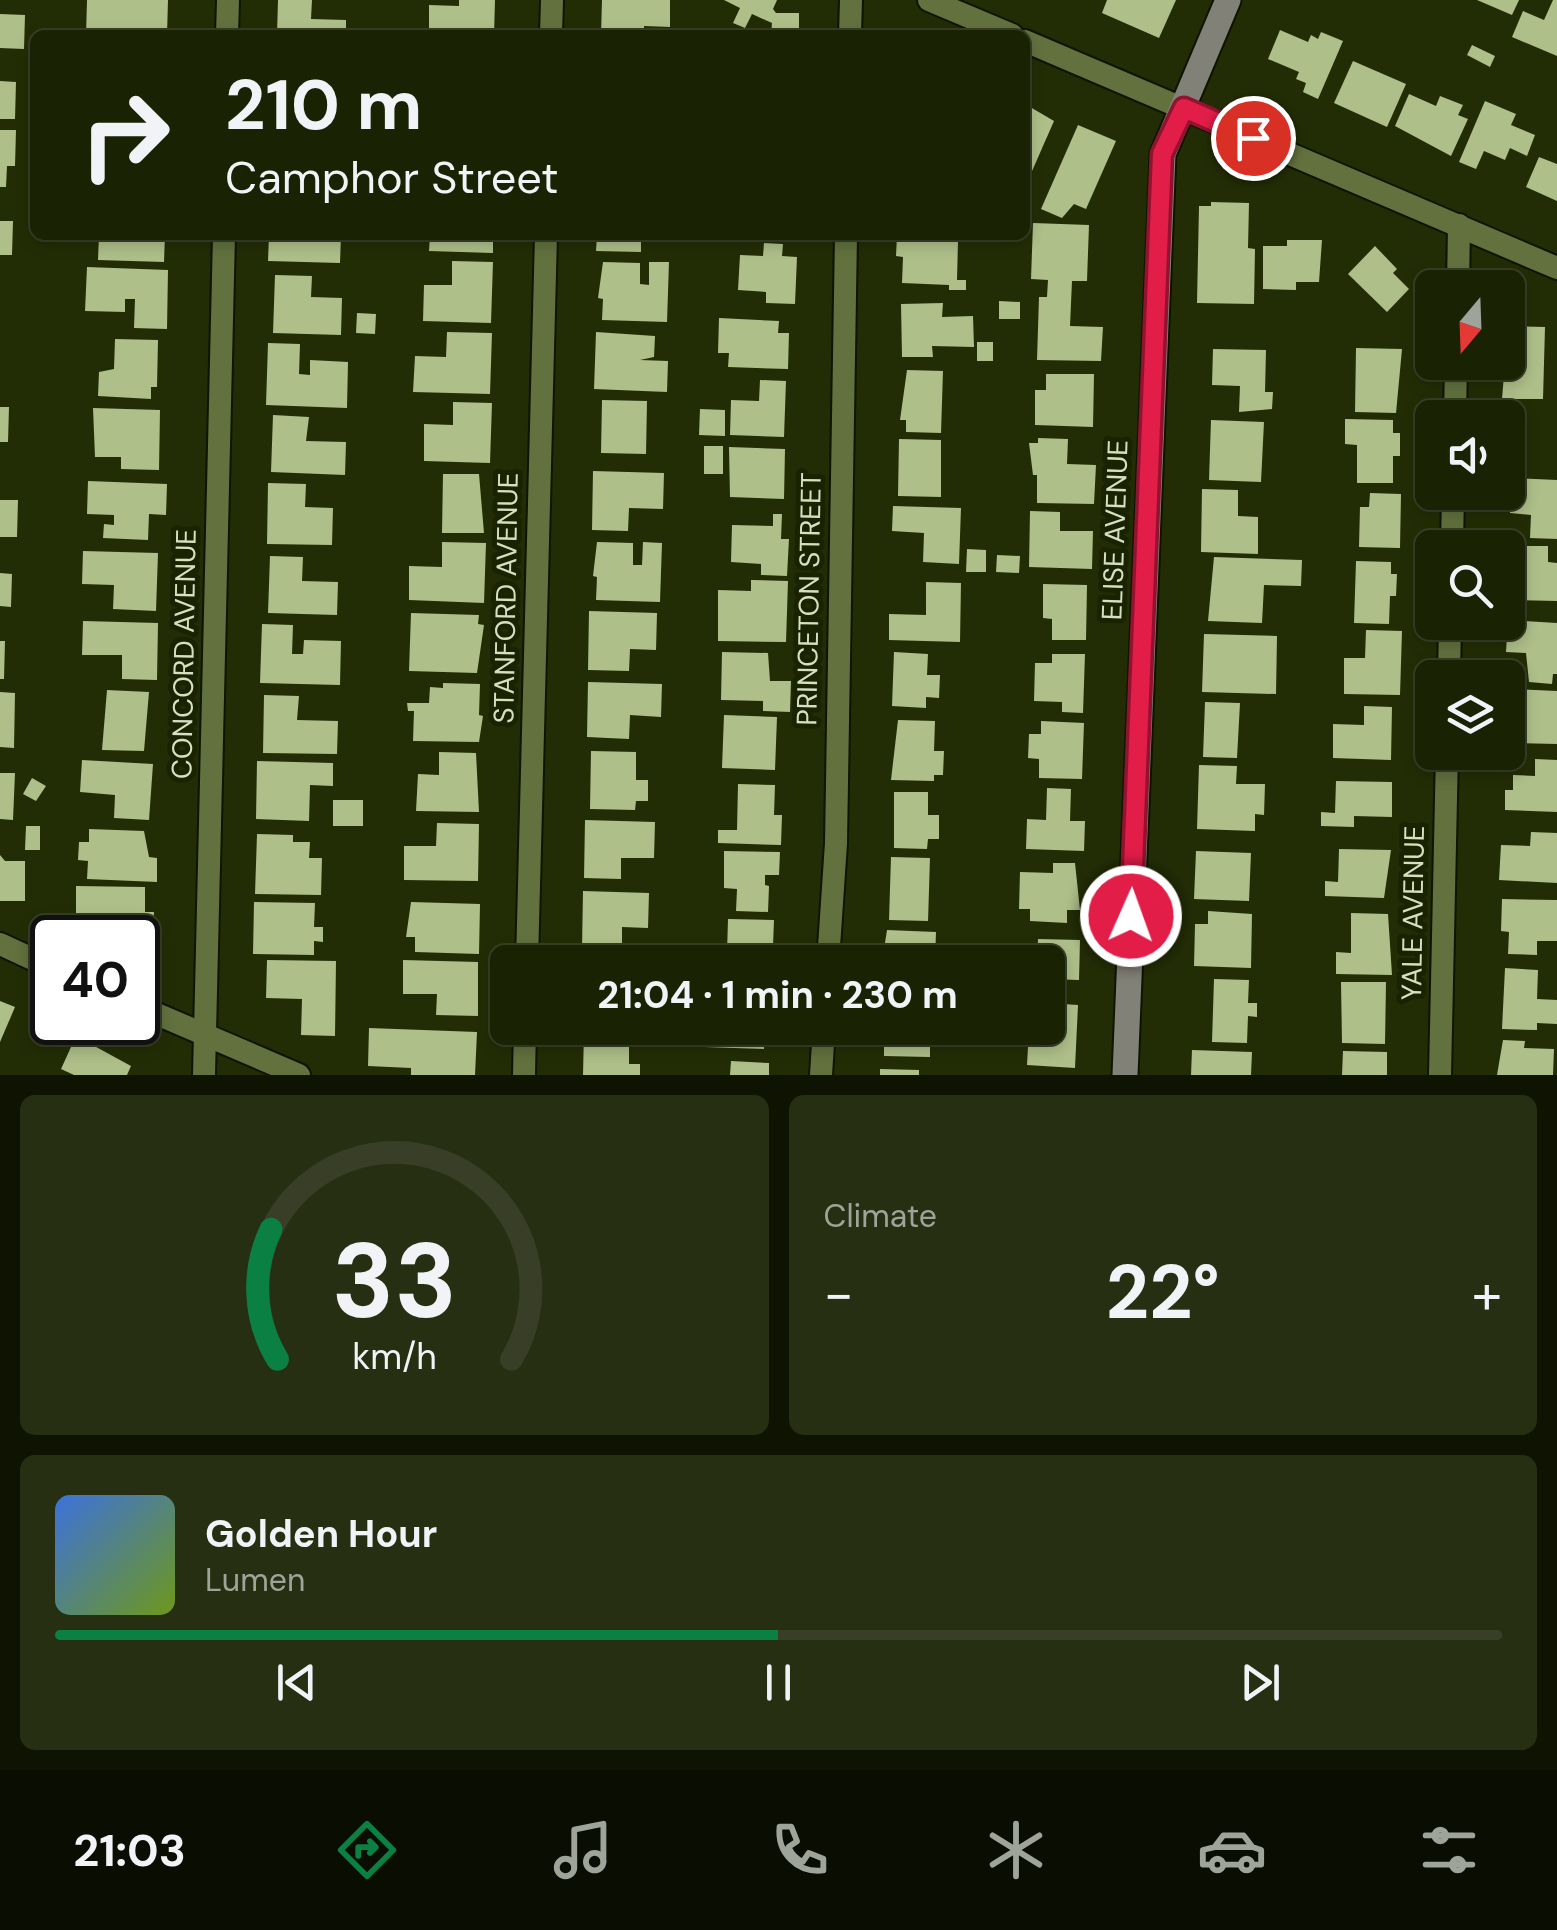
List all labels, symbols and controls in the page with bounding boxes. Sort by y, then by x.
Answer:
text: 210 m [225,60,422,151]
icon: right [60,70,190,200]
pin [1211,96,1296,181]
icon: arrive [1226,111,1281,166]
text: Camphor Street [225,148,559,207]
north arrow [1415,270,1525,380]
map controls [1415,270,1525,770]
button: sound [1415,400,1525,510]
street label: ELISE AVENUE [1093,439,1137,621]
street label: STANFORD AVENUE [485,472,527,724]
street label: PRINCETON STREET [788,472,830,726]
street label: CONCORD AVENUE [163,529,205,779]
button: search [1415,530,1525,640]
button: layers [1415,660,1525,770]
street label: YALE AVENUE [1393,825,1433,1001]
position arrow [1079,864,1183,968]
speed limit sign: 40 [30,915,160,1045]
text: 21:04 · 1 min · 230 m [597,970,958,1020]
text: Climate [824,1195,937,1237]
text: 33 [332,1214,457,1349]
text: 22° [1106,1244,1220,1341]
text: − [824,1258,854,1330]
text: + [1472,1258,1502,1330]
text: km/h [352,1334,436,1380]
text: Golden Hour [205,1509,437,1559]
text: Lumen [205,1559,305,1601]
icon: previous [269,1655,324,1710]
icon: pause [751,1655,806,1710]
icon: next [1233,1655,1288,1710]
icon: directions [332,1815,402,1885]
icon: music [548,1815,618,1885]
icon: phone [765,1815,835,1885]
icon: climate [981,1815,1051,1885]
icon: car [1197,1815,1267,1885]
icon: filters [1414,1815,1484,1885]
text: 21:03 [73,1821,186,1880]

